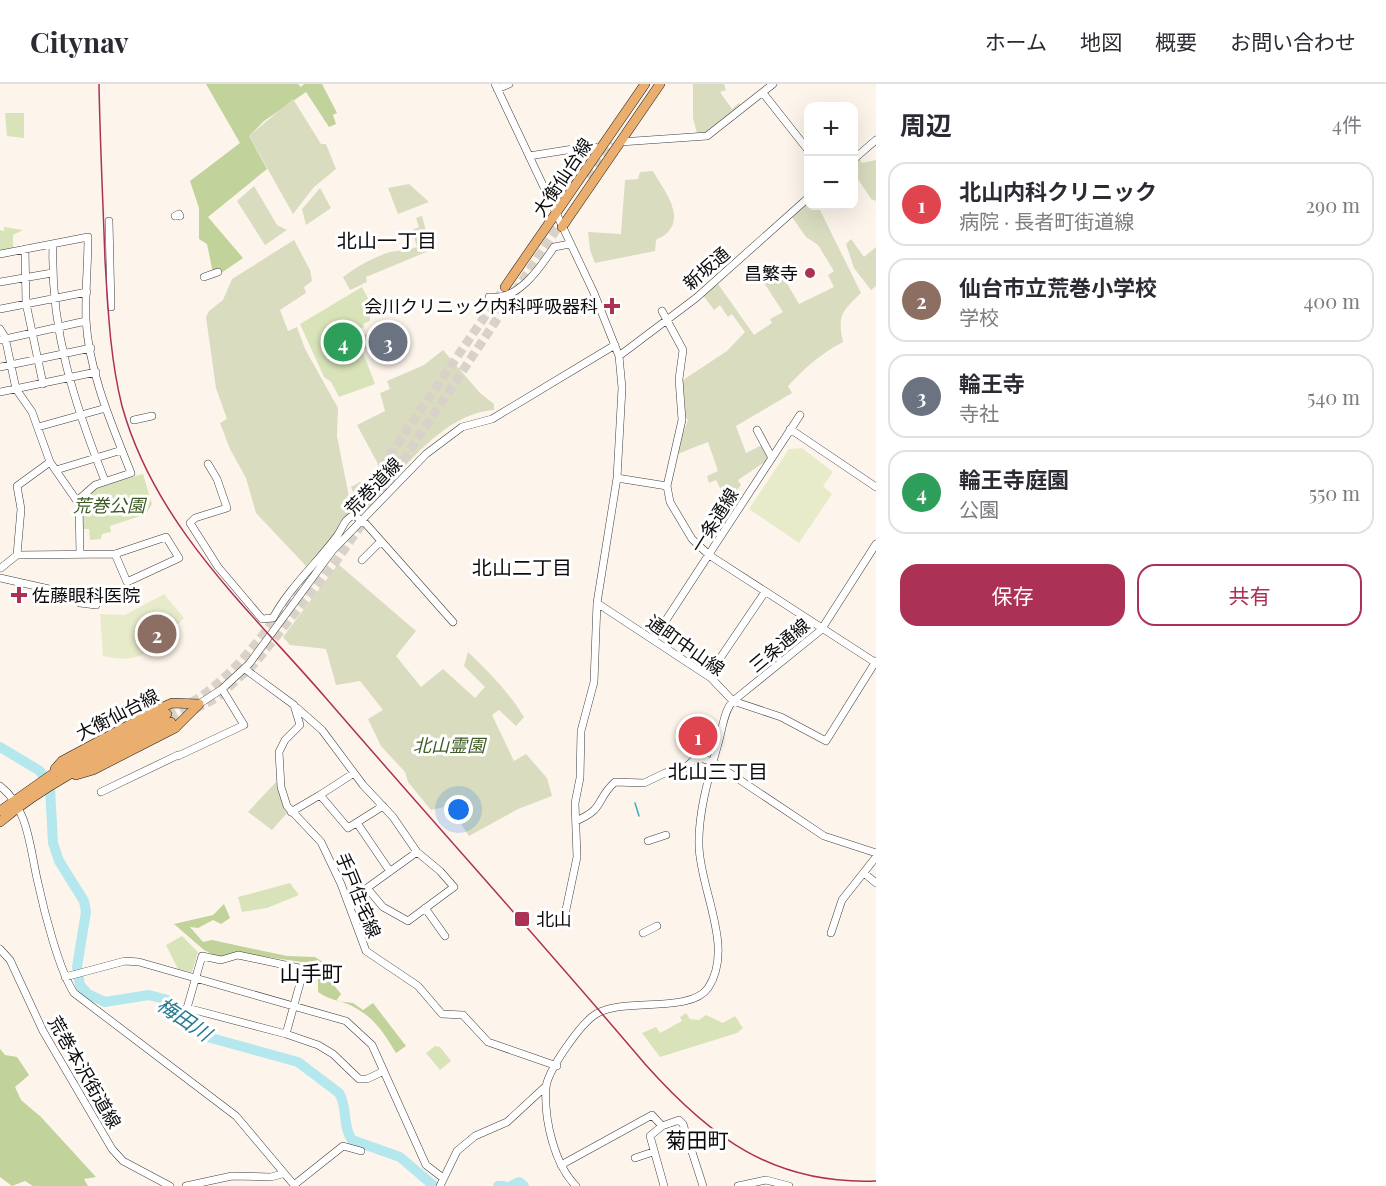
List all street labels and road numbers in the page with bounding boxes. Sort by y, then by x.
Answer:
street label: 大衡仙台線 [527,133,597,221]
street label: 新坂通 [678,241,734,295]
street label: 荒巻道線 [339,452,407,520]
street label: 一条通線 [685,483,743,557]
street label: 通町中山線 [642,609,730,681]
street label: 三条通線 [744,613,814,677]
street label: 大衡仙台線 [71,683,163,745]
street label: 手戸住宅線 [331,849,387,941]
street label: 荒巻本沢街道線 [43,1011,127,1133]

